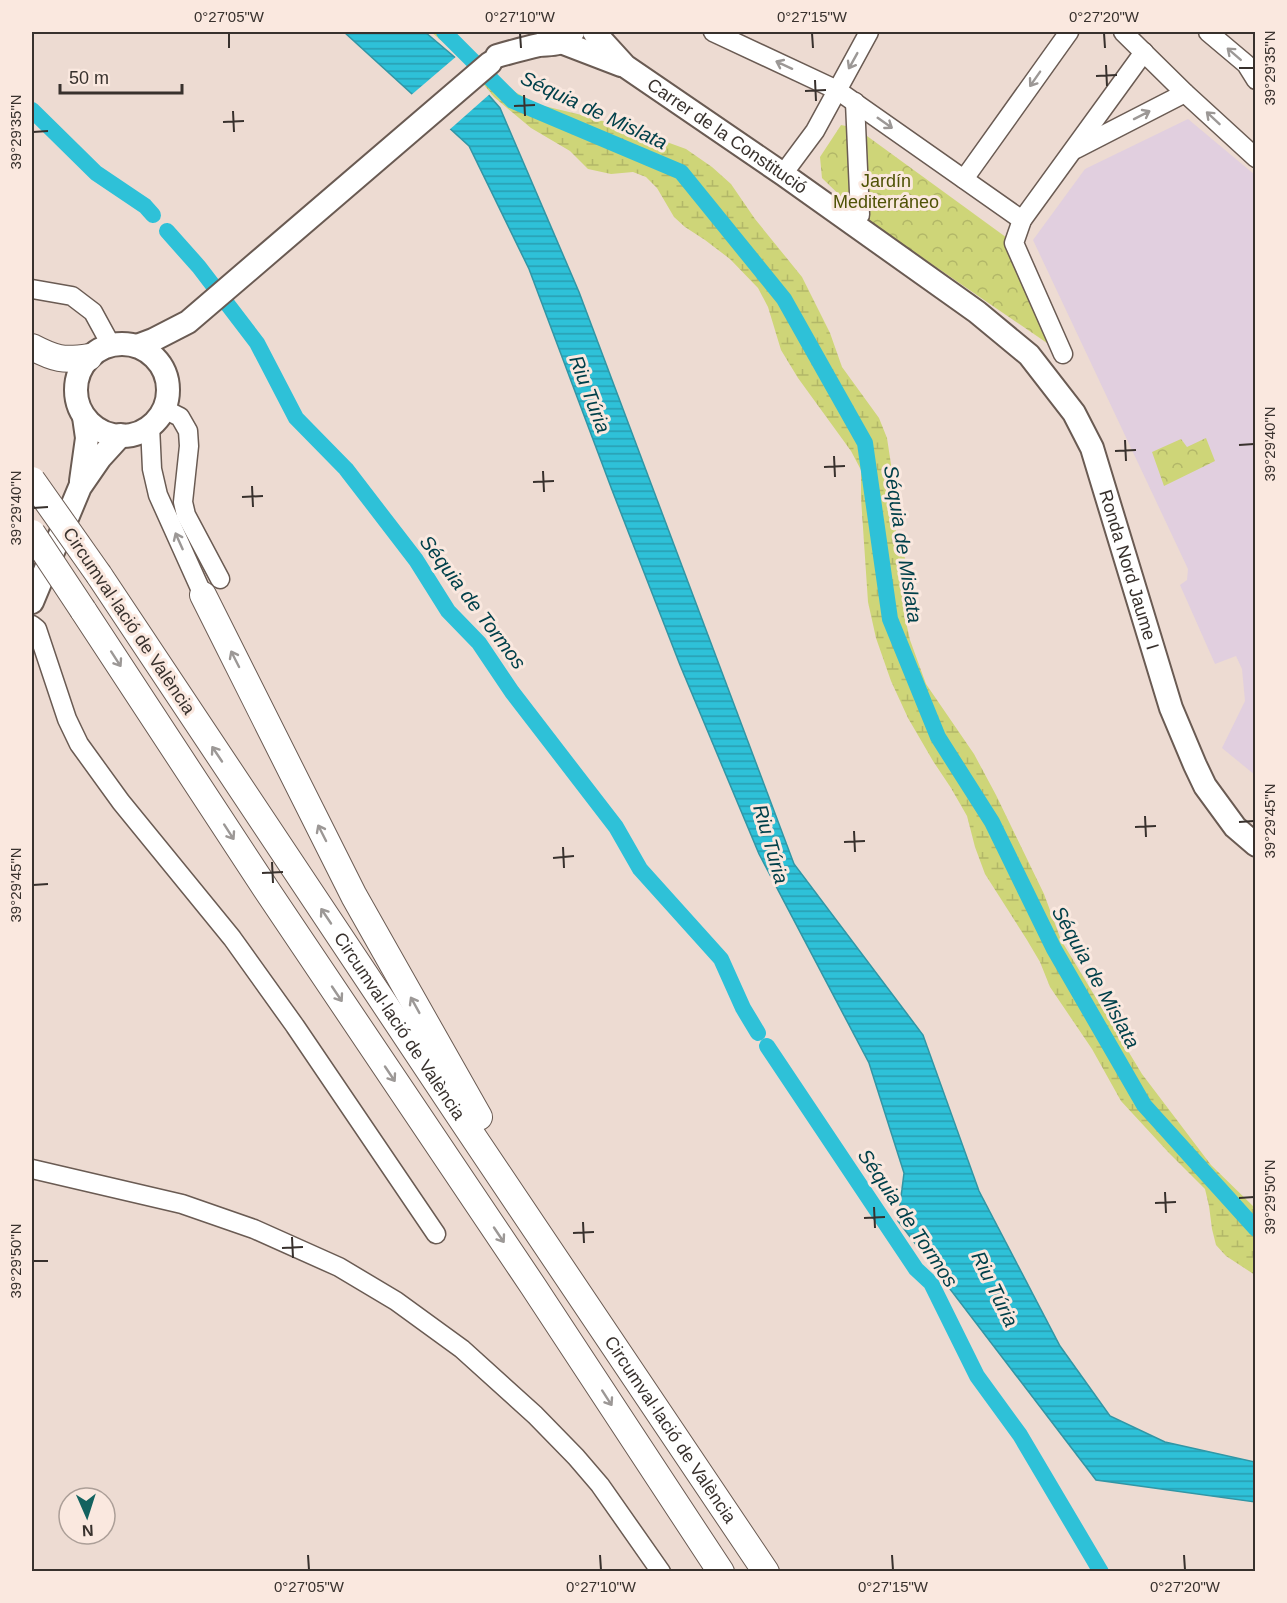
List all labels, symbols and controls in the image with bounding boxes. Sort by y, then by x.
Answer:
text: 0°27'05"W [194,8,265,25]
text: 0°27'10"W [485,8,556,25]
text: 0°27'15"W [777,8,848,25]
text: 0°27'20"W [1069,8,1140,25]
text: 39°29'35"N [1261,30,1278,106]
one-way arrow [1227,47,1242,61]
one-way arrow [847,51,858,69]
scale bar [60,57,182,95]
one-way arrow [776,58,794,70]
water label: Séquia de Mislata [517,66,671,154]
text: 50 m [69,68,109,88]
one-way arrow [1029,71,1041,87]
street label: Carrer de la Constitució [644,74,811,198]
text: 39°29'35"N [7,94,24,170]
one-way arrow [1133,109,1151,120]
one-way arrow [1205,111,1220,125]
one-way arrow [876,117,893,129]
park label: Jardín Mediterráneo [833,171,939,212]
water label: Riu Túria [565,352,615,436]
text: 39°29'40"N [1261,406,1278,482]
water label: Séquia de Mislata [880,464,926,624]
text: 39°29'40"N [7,470,24,546]
street label: Ronda Nord Jaume I [1095,487,1163,652]
street label: Circumval·lació de València [59,524,200,719]
water label: Séquia de Tormos [416,531,530,673]
one-way arrow [173,533,185,551]
one-way arrow [110,650,122,667]
one-way arrow [229,650,241,668]
one-way arrow [211,746,223,763]
text: 39°29'45"N [1261,783,1278,859]
water label: Riu Túria [749,802,793,886]
one-way arrow [223,823,235,840]
one-way arrow [316,824,328,842]
text: 39°29'45"N [7,847,24,923]
water label: Séquia de Mislata [1048,902,1144,1052]
one-way arrow [320,908,332,925]
street label: Circumval·lació de València [330,929,470,1124]
one-way arrow [331,985,343,1002]
one-way arrow [409,997,421,1014]
one-way arrow [384,1065,396,1081]
water label: Séquia de Tormos [854,1145,962,1291]
text: 39°29'50"N [1261,1159,1278,1235]
text: 39°29'50"N [7,1223,24,1299]
one-way arrow [493,1227,505,1243]
water label: Riu Túria [967,1248,1023,1330]
street label: Circumval·lació de València [600,1332,741,1528]
one-way arrow [601,1389,613,1406]
north arrow [57,1486,117,1546]
text: N [82,1522,94,1539]
text: 0°27'05"W [274,1578,345,1595]
text: 0°27'10"W [566,1578,637,1595]
text: 0°27'15"W [858,1578,929,1595]
text: 0°27'20"W [1150,1578,1221,1595]

